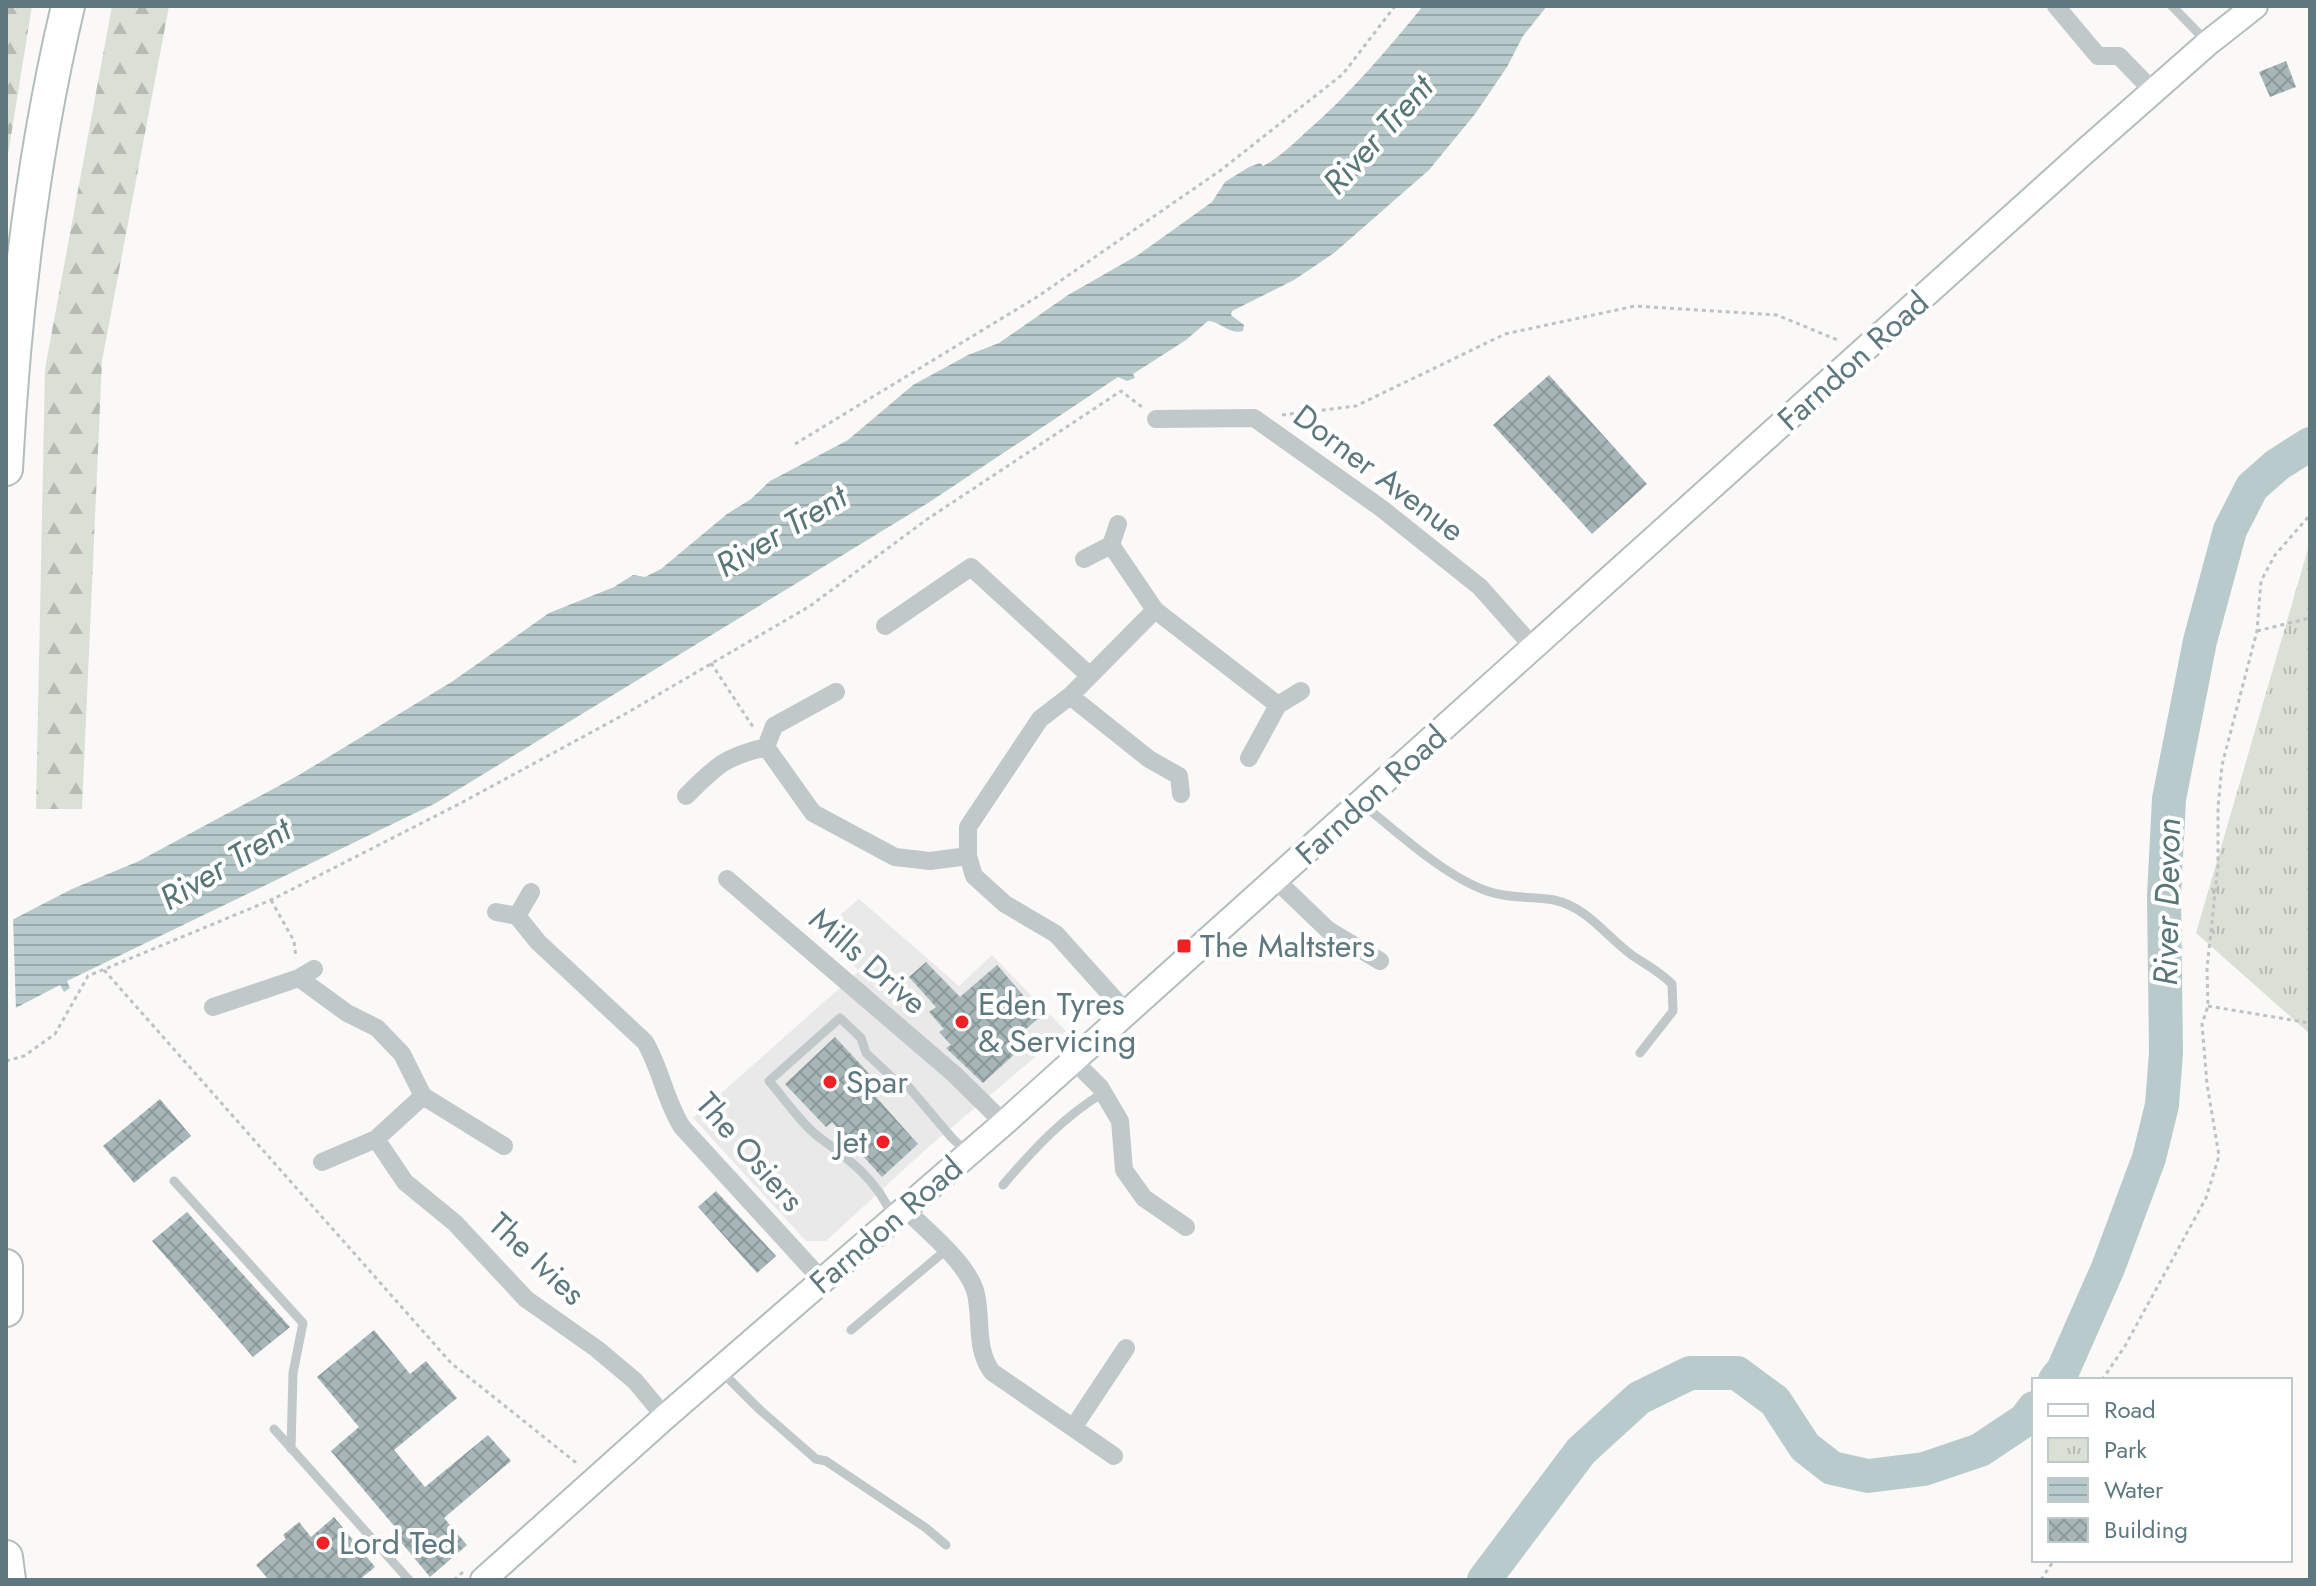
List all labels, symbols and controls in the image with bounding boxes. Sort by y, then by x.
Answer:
water label: River Trent [1311,63,1446,205]
street label: Farndon Road [1767,281,1939,441]
street label: Dorner Avenue [1284,393,1474,553]
water label: River Trent [706,472,858,589]
street label: Farndon Road [1285,715,1457,875]
water label: River Trent [150,805,302,922]
water label: River Devon [2141,818,2193,986]
street label: Mills Drive [799,897,937,1025]
place label: The Maltsters [1200,923,1375,969]
marker: The Maltsters [1175,937,1193,955]
place label: Eden Tyres & Servicing [978,981,1136,1064]
marker: Eden Tyres & Servicing [953,1013,971,1031]
place label: Spar [846,1059,908,1105]
marker: Spar [821,1073,839,1091]
street label: The Osiers [685,1082,815,1222]
place label: Jet [831,1119,867,1165]
marker: Jet [874,1133,892,1151]
street label: Farndon Road [799,1146,973,1304]
street label: The Ivies [478,1202,596,1316]
legend [2032,1378,2292,1562]
text: Road [2104,1392,2156,1427]
text: Park [2104,1432,2147,1467]
text: Water [2104,1472,2164,1507]
text: Building [2104,1512,2188,1547]
place label: Lord Ted [339,1520,456,1566]
marker: Lord Ted [314,1534,332,1552]

